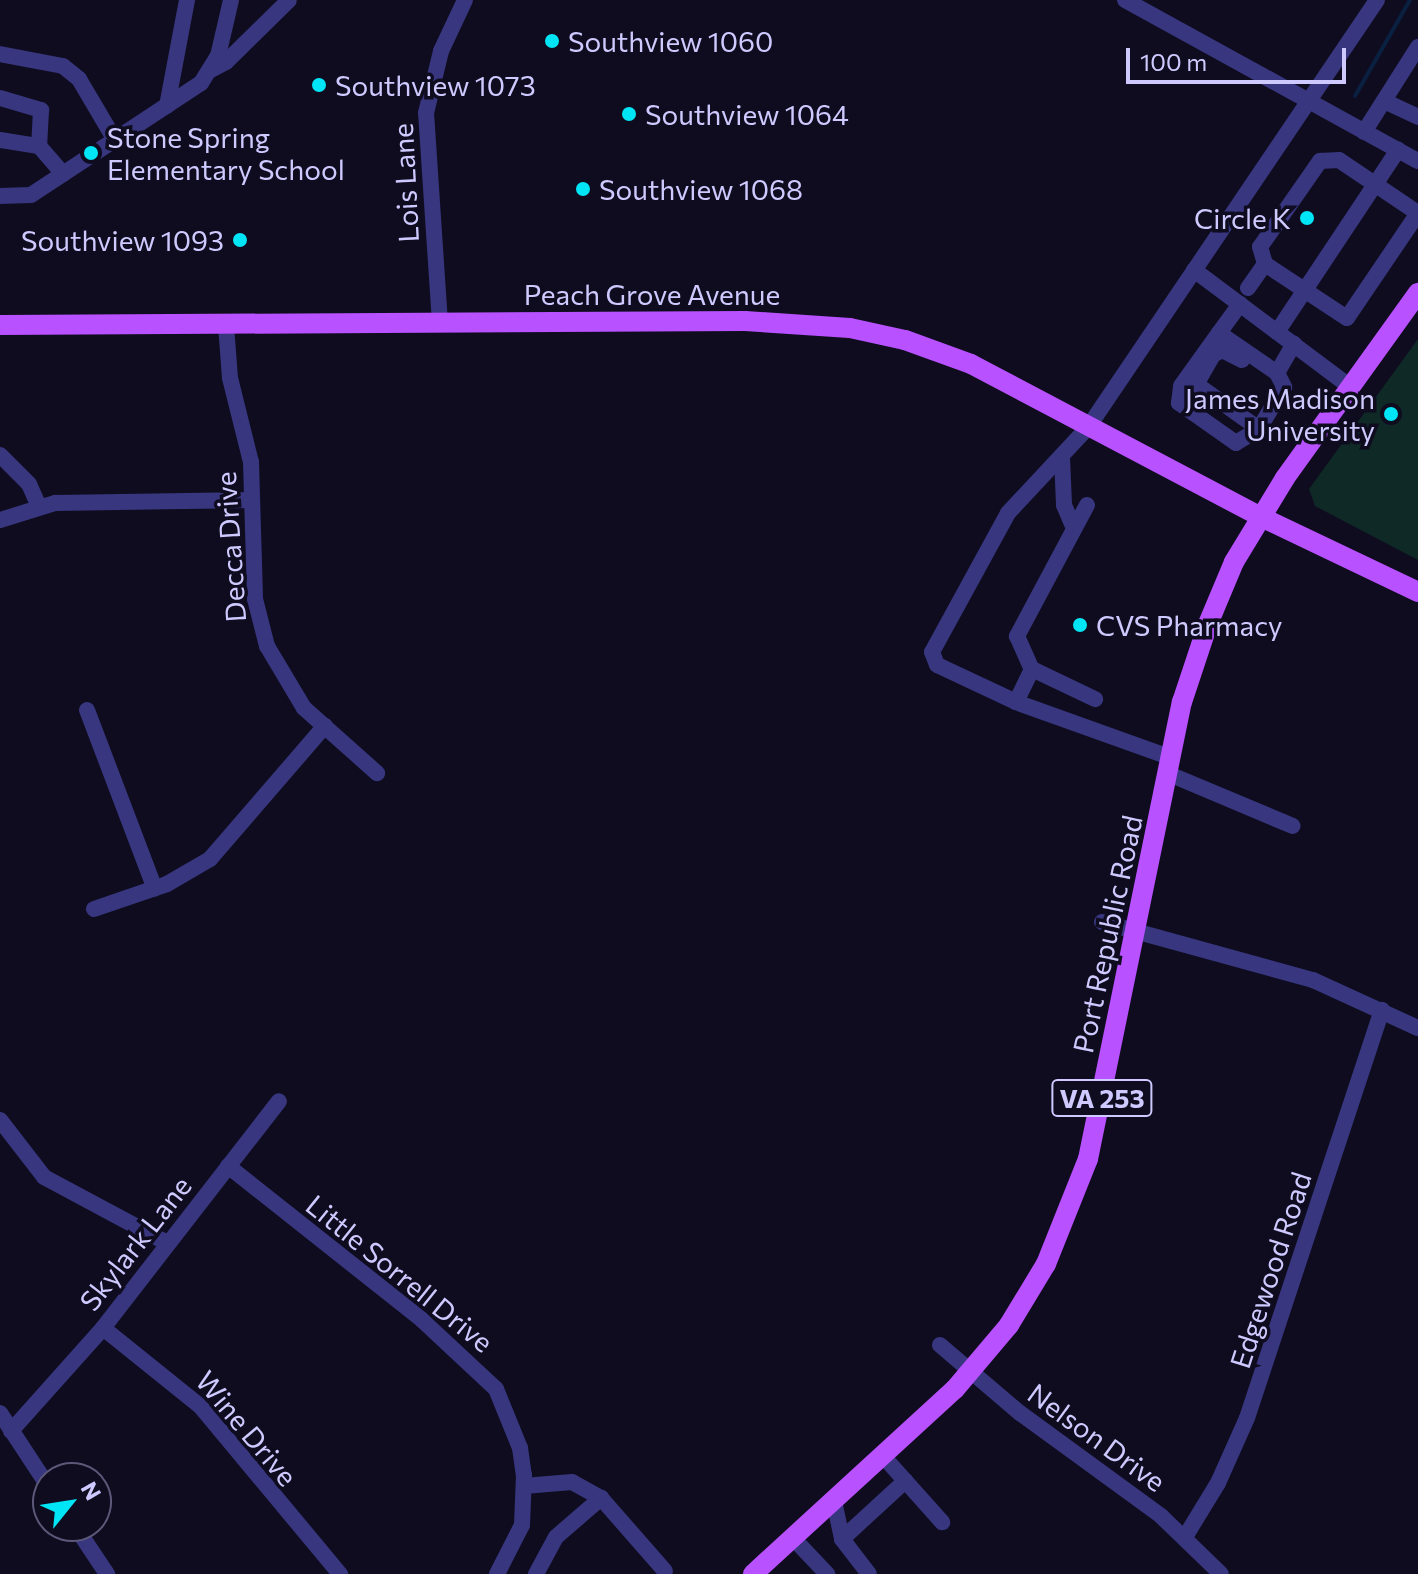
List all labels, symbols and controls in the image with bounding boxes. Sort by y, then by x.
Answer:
place label: Southview 1060 [568,24,773,58]
marker: Southview 1060 [543,32,561,50]
scale bar [1130,32,1350,82]
text: 100 m [1140,47,1207,76]
place label: Southview 1073 [335,68,536,102]
marker: Southview 1073 [310,76,328,94]
place label: Southview 1064 [645,97,849,131]
marker: Southview 1064 [620,105,638,123]
place label: Stone Spring Elementary School [107,120,345,186]
street label: Lois Lane [385,122,425,244]
marker: Stone Spring Elementary School [82,144,100,162]
place label: Southview 1068 [599,172,803,206]
marker: Southview 1068 [574,180,592,198]
place label: Circle K [1194,201,1291,235]
marker: Circle K [1298,209,1316,227]
place label: Southview 1093 [21,223,224,257]
marker: Southview 1093 [231,231,249,249]
street label: Peach Grove Avenue [524,277,780,311]
place label: James Madison University [1185,381,1375,447]
marker: James Madison University [1382,405,1400,423]
street label: Decca Drive [208,471,252,623]
place label: CVS Pharmacy [1096,608,1282,642]
marker: CVS Pharmacy [1071,616,1089,634]
street label: Port Republic Road [1065,812,1149,1056]
road number: VA 253 [1050,1076,1154,1120]
street label: Edgewood Road [1222,1168,1318,1372]
street label: Skylark Lane [72,1169,198,1317]
street label: Little Sorrell Drive [300,1187,500,1359]
street label: Wine Drive [189,1364,305,1492]
street label: Nelson Drive [1022,1376,1172,1498]
north arrow [32,1462,112,1542]
text: N [76,1477,107,1505]

